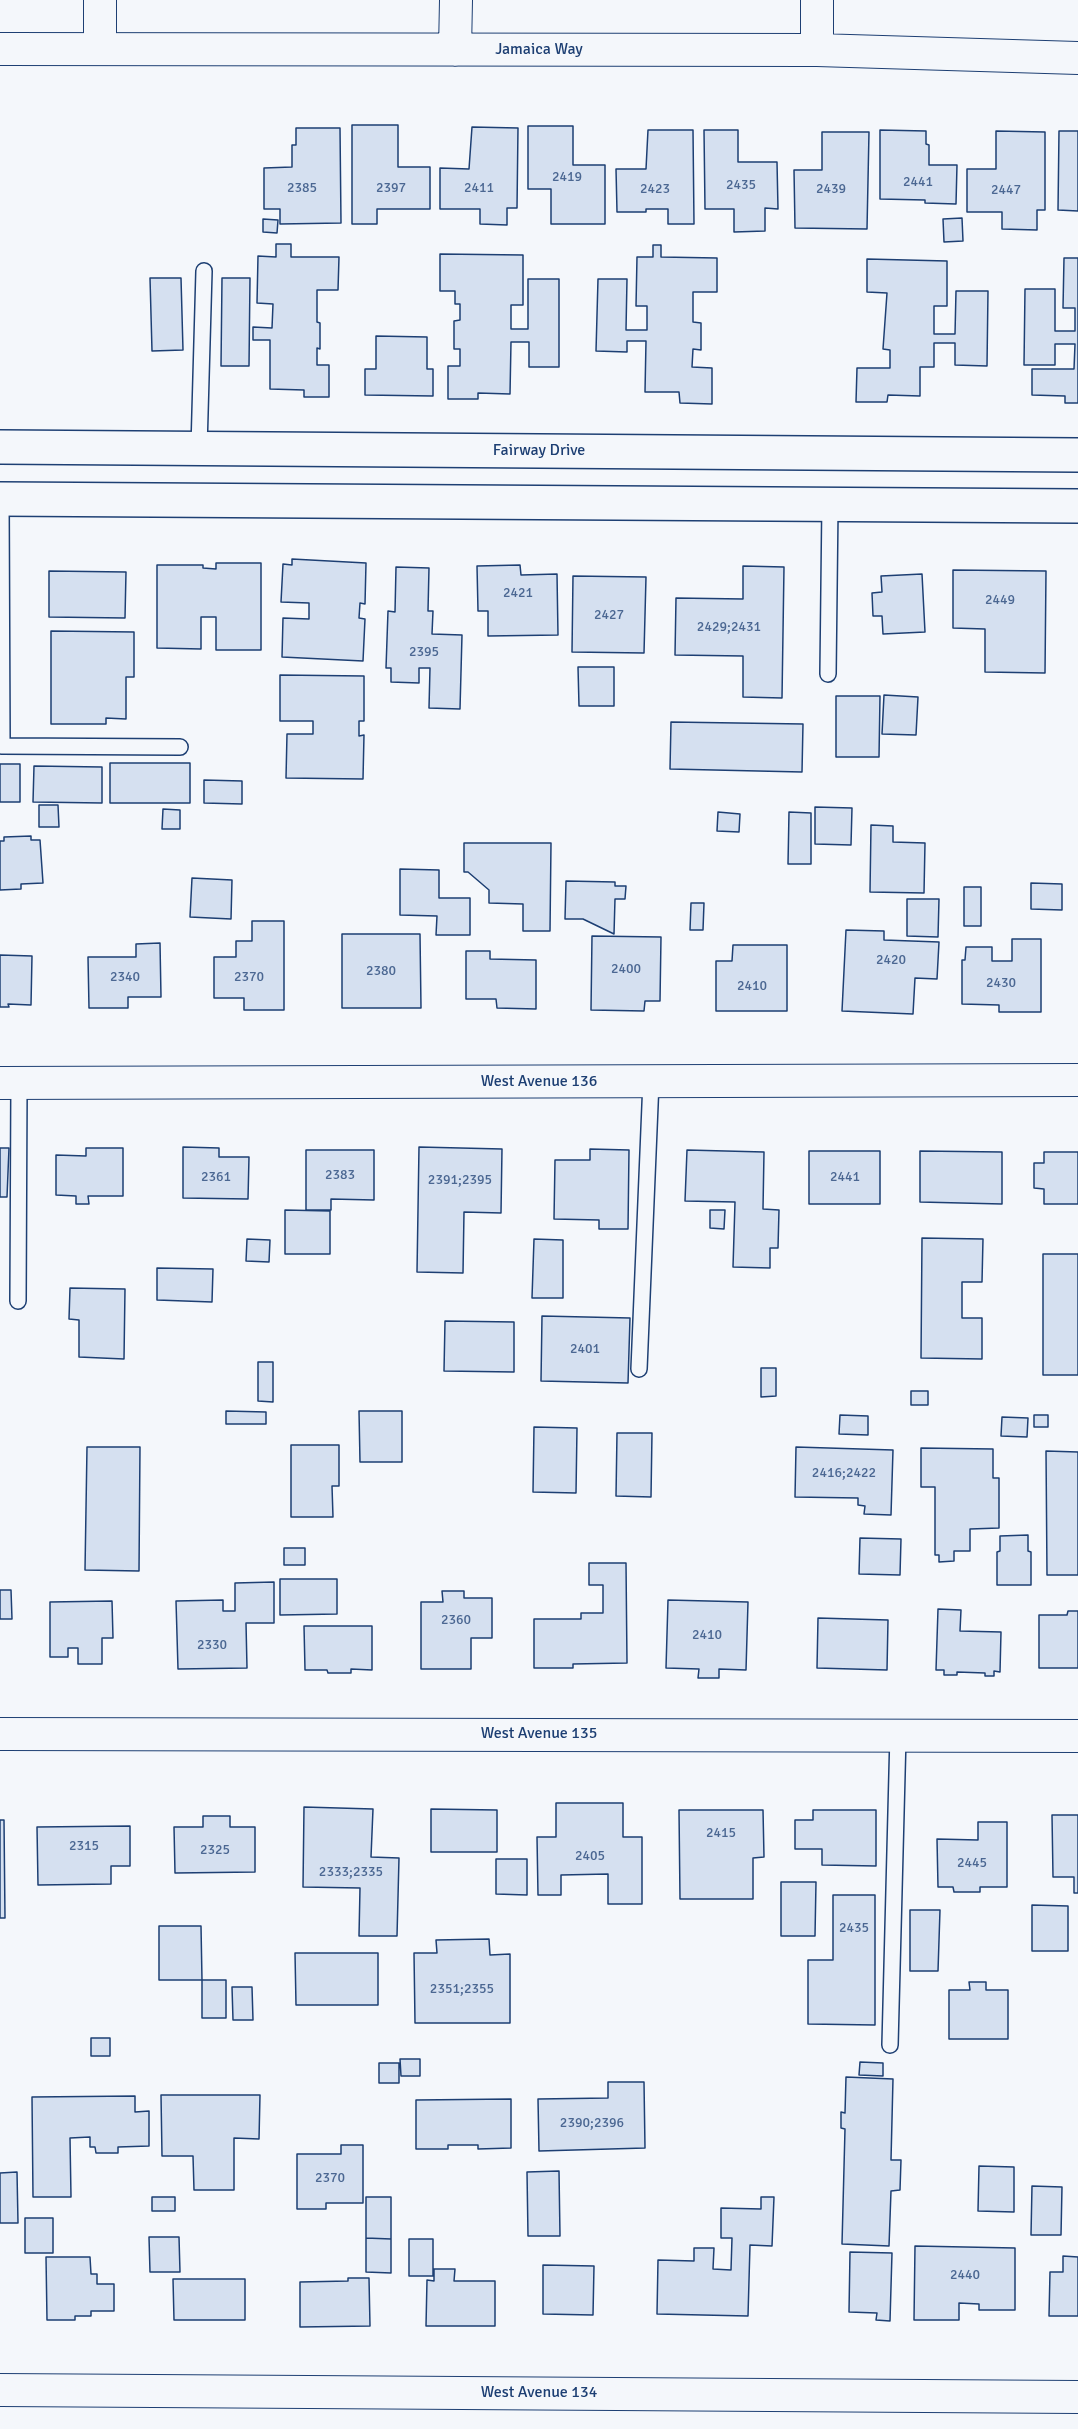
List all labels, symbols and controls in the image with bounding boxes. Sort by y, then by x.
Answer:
street label: Jamaica Way [495,40,583,60]
house number: 2419 [552,169,582,185]
house number: 2441 [903,174,933,190]
house number: 2435 [726,177,756,193]
house number: 2385 [287,180,317,196]
house number: 2397 [376,180,406,196]
house number: 2411 [464,180,494,196]
house number: 2423 [640,181,670,197]
house number: 2439 [816,181,846,197]
house number: 2447 [991,182,1021,198]
street label: Fairway Drive [493,441,585,461]
house number: 2421 [503,585,533,601]
house number: 2449 [985,592,1015,608]
house number: 2427 [594,607,624,623]
house number: 2429;2431 [697,619,761,635]
house number: 2395 [409,644,439,660]
house number: 2420 [876,952,906,968]
house number: 2400 [611,961,641,977]
house number: 2380 [366,963,396,979]
house number: 2340 [110,969,140,985]
house number: 2370 [234,969,264,985]
house number: 2430 [986,975,1016,991]
house number: 2410 [737,978,767,994]
street label: West Avenue 136 [481,1072,597,1092]
house number: 2383 [325,1167,355,1183]
house number: 2361 [201,1169,231,1185]
house number: 2441 [830,1169,860,1185]
house number: 2391;2395 [428,1172,492,1188]
house number: 2401 [570,1341,600,1357]
house number: 2416;2422 [812,1465,876,1481]
house number: 2360 [441,1612,471,1628]
house number: 2410 [692,1627,722,1643]
house number: 2330 [197,1637,227,1653]
street label: West Avenue 135 [481,1724,597,1744]
house number: 2415 [706,1825,736,1841]
house number: 2315 [69,1838,99,1854]
house number: 2325 [200,1842,230,1858]
house number: 2405 [575,1848,605,1864]
house number: 2445 [957,1855,987,1871]
house number: 2333;2335 [319,1864,383,1880]
house number: 2435 [839,1920,869,1936]
house number: 2351;2355 [430,1981,494,1997]
house number: 2390;2396 [560,2115,624,2131]
house number: 2370 [315,2170,345,2186]
house number: 2440 [950,2267,980,2283]
street label: West Avenue 134 [481,2383,597,2403]

